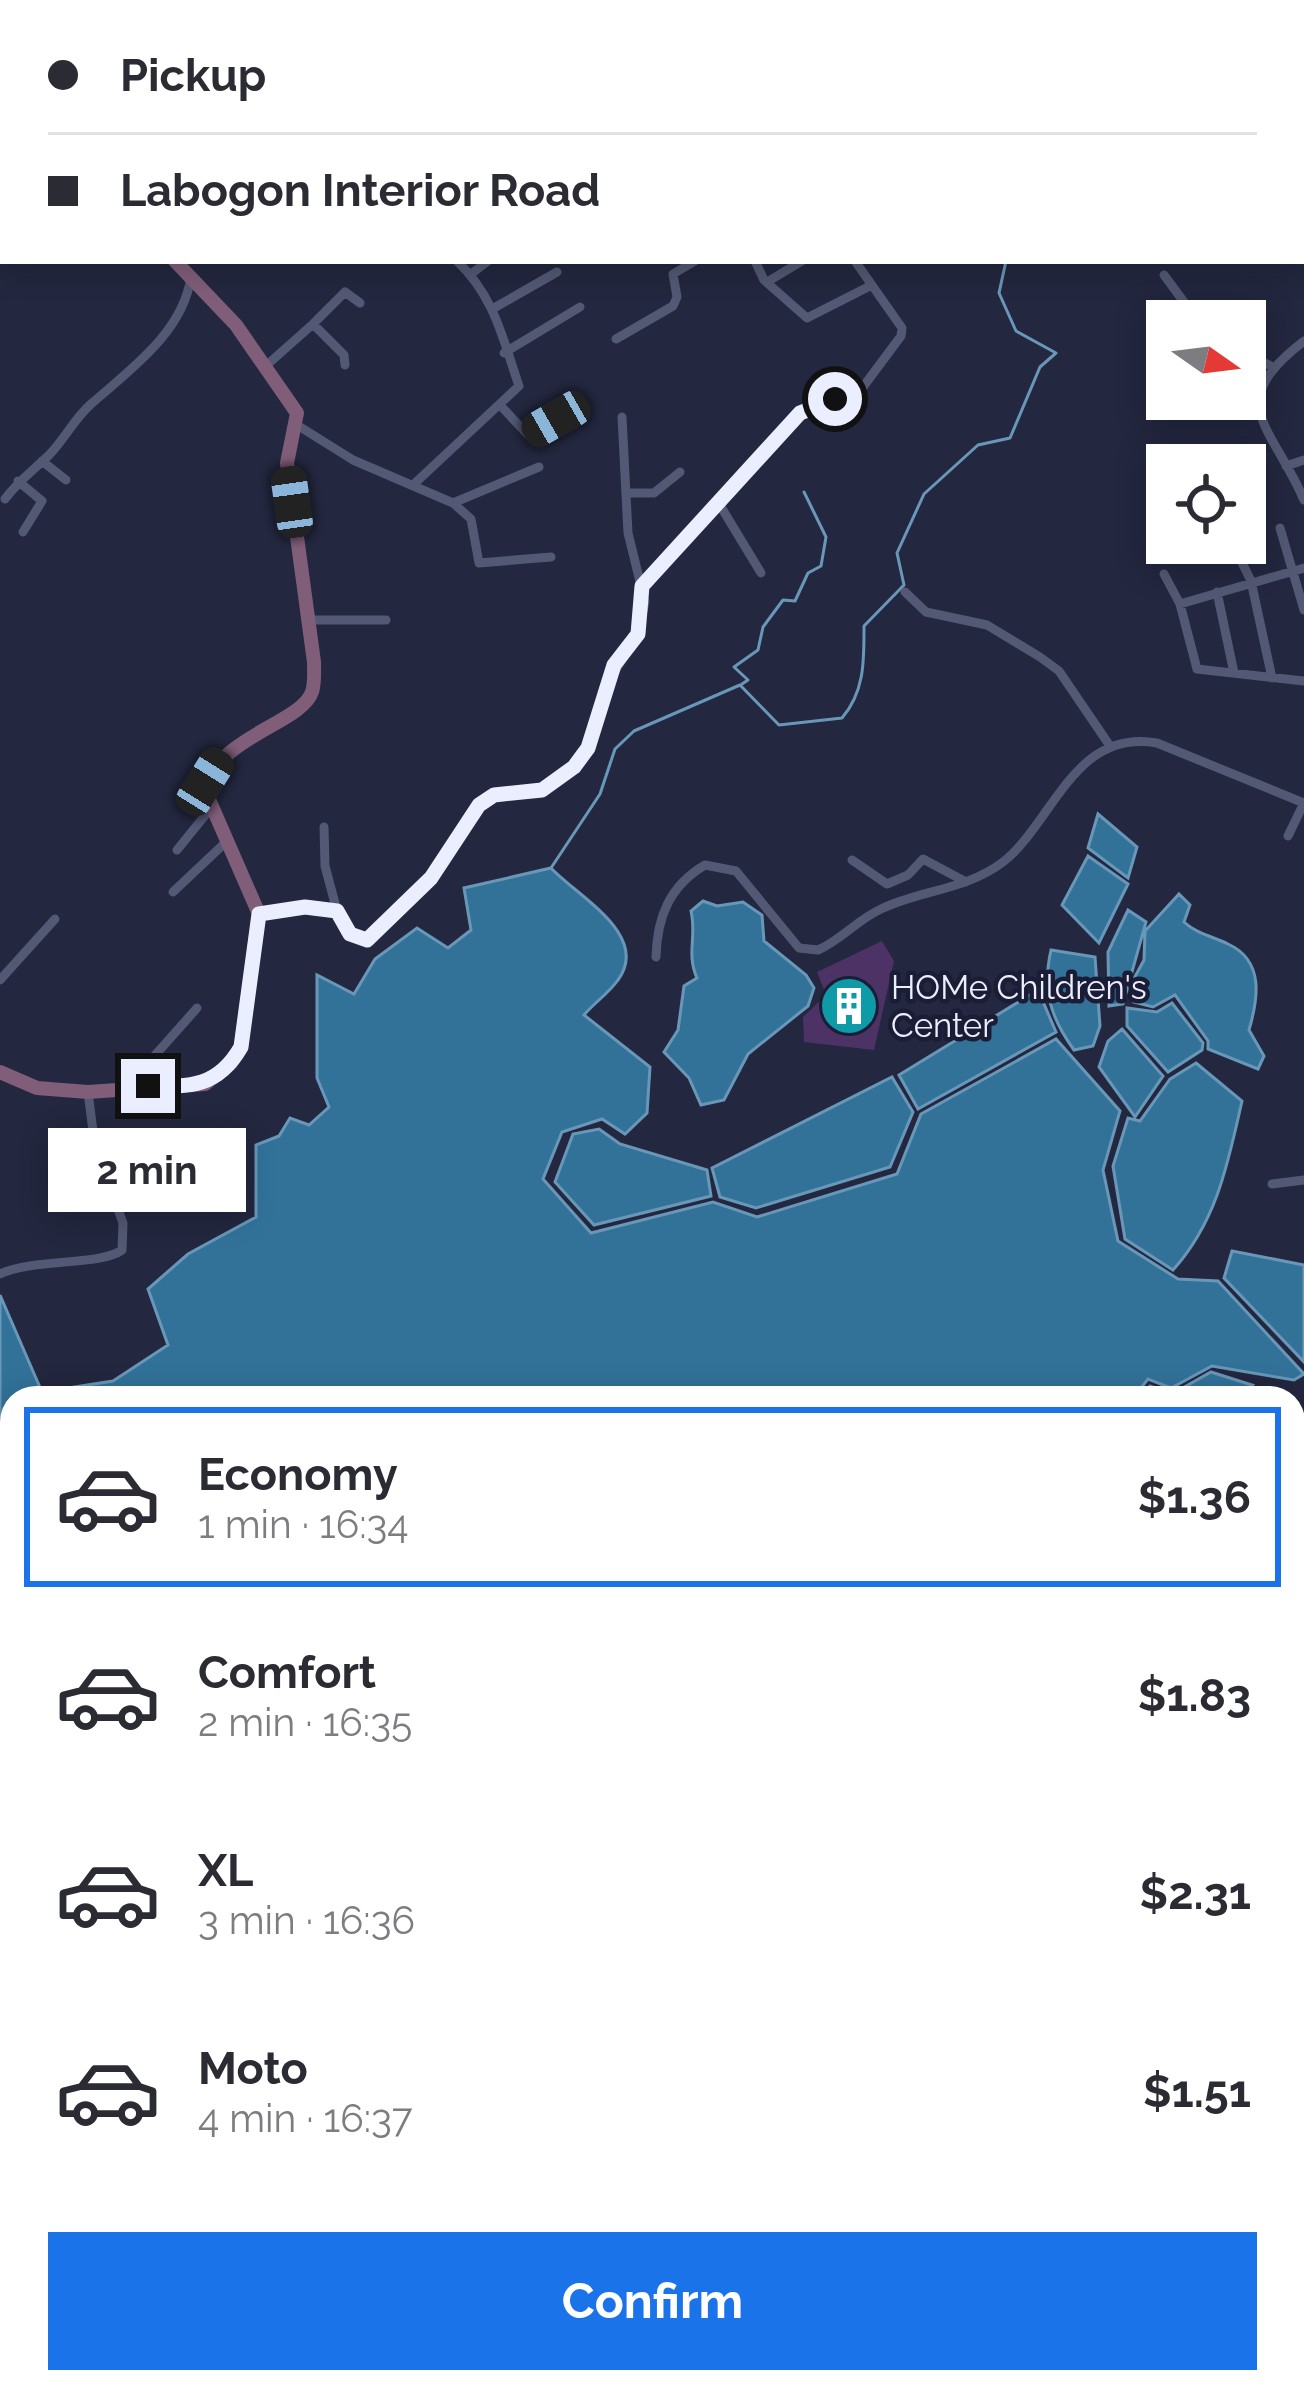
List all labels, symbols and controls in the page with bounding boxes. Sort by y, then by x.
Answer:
text: Pickup [120,49,266,102]
text: Labogon Interior Road [120,164,600,217]
north arrow [1146,300,1266,420]
map controls [1146,300,1266,564]
route start [808,372,862,426]
car [516,385,596,453]
button: locate [1146,444,1266,564]
car [269,464,315,540]
car [171,742,239,822]
place label: HOMe Children's Center [891,968,1147,1045]
building icon: HOMe Children's Center [818,975,880,1037]
route end [121,1059,175,1113]
callout: 2 min [49,1128,247,1212]
text: 2 min [96,1147,198,1193]
icon: car [54,1443,162,1551]
text: Economy [198,1448,398,1501]
text: $1.36 [1138,1471,1251,1524]
text: 1 min · 16:34 [198,1501,409,1547]
icon: car [54,1641,162,1749]
text: Comfort [198,1646,376,1699]
text: $1.83 [1138,1669,1251,1722]
text: 2 min · 16:35 [198,1699,412,1745]
icon: car [54,1839,162,1947]
text: XL [198,1844,253,1897]
text: $2.31 [1140,1867,1251,1920]
text: 3 min · 16:36 [198,1897,415,1943]
icon: car [54,2037,162,2145]
text: Moto [198,2042,308,2095]
text: $1.51 [1143,2065,1251,2118]
text: 4 min · 16:37 [198,2095,413,2141]
button: Confirm [48,2232,1257,2370]

